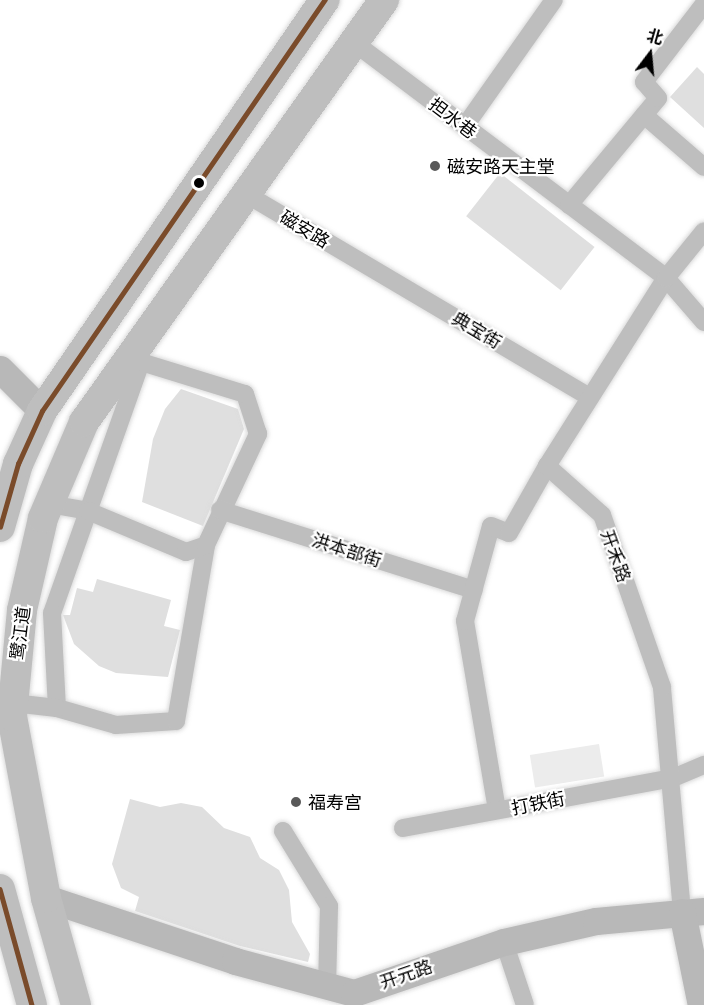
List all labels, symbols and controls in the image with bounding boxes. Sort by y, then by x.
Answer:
north arrow [620,24,680,84]
text: 北 [645,25,665,48]
street label: 担水巷 [425,93,481,143]
place label: 磁安路天主堂 [447,155,555,177]
marker: 磁安路天主堂 [428,159,442,173]
unlabelled marker [193,177,205,189]
street label: 磁安路 [276,206,334,252]
street label: 典宝街 [448,307,506,353]
street label: 开禾路 [597,527,635,585]
street label: 洪本部街 [309,529,385,571]
street label: 鹭江道 [6,605,34,661]
street label: 打铁街 [509,787,567,819]
place label: 福寿宫 [308,791,362,813]
marker: 福寿宫 [289,795,303,809]
street label: 开元路 [377,955,435,993]

